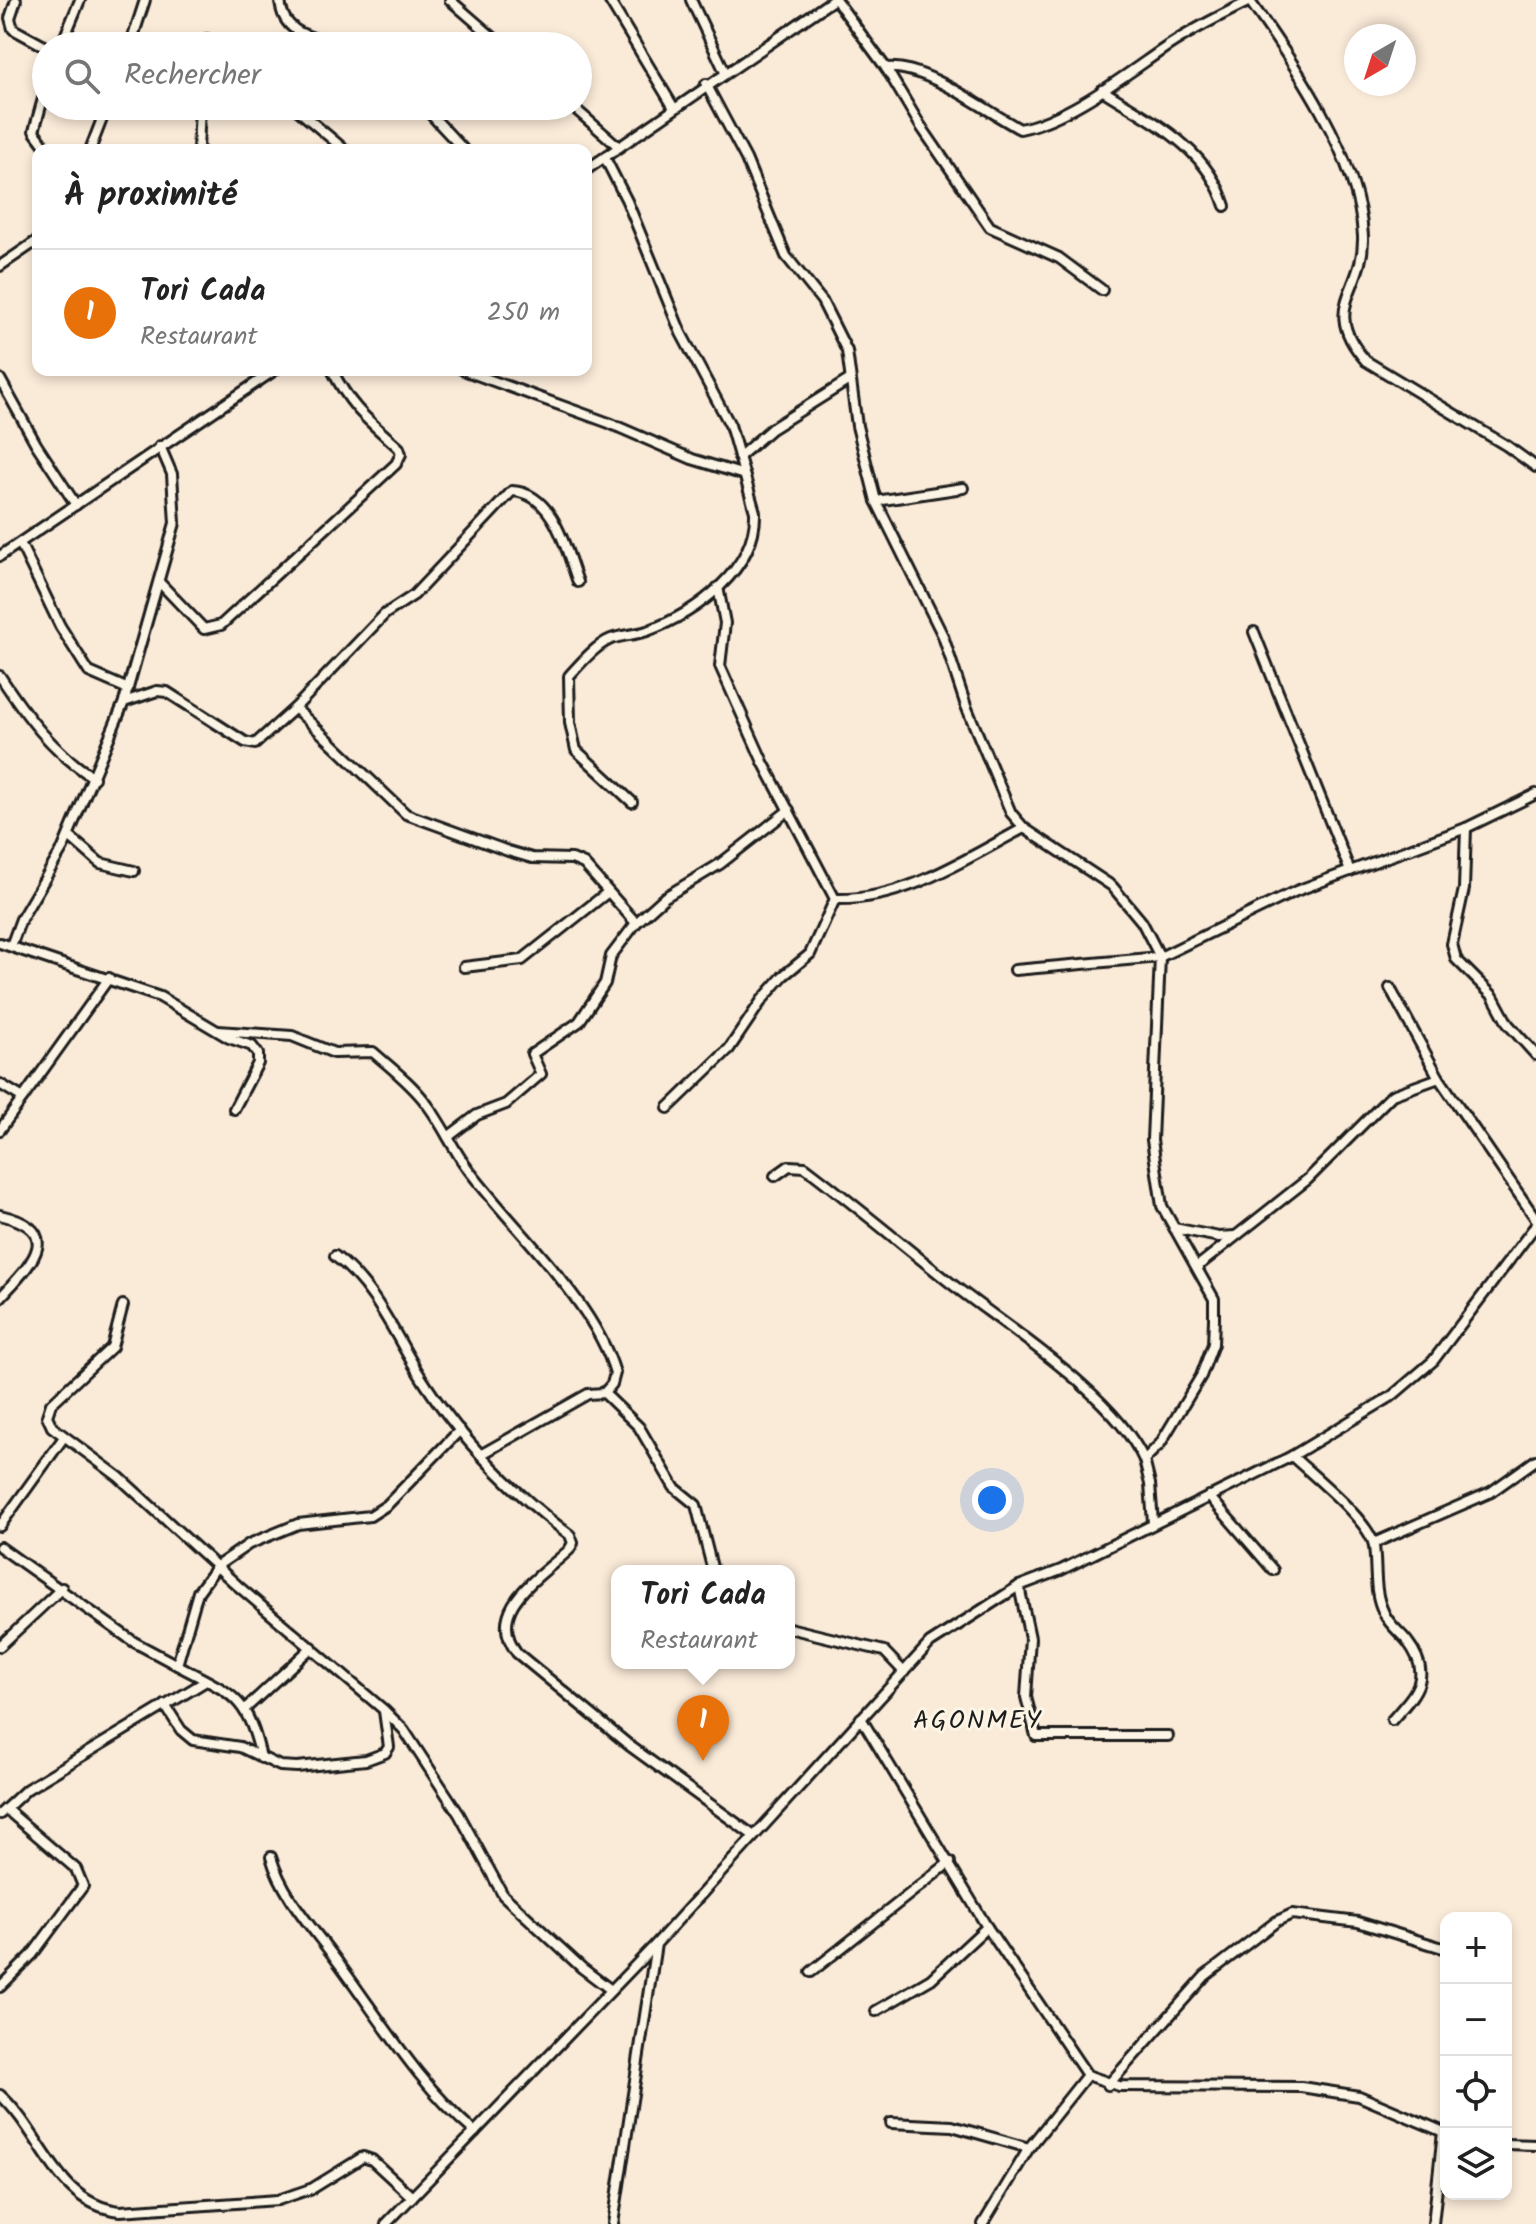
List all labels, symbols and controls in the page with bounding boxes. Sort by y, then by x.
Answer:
north arrow [1344,24,1416,96]
search box [32,32,592,120]
text: Rechercher [124,52,261,100]
icon: search [60,54,104,98]
text: À proximité [64,169,237,223]
text: Tori Cada [140,268,266,316]
text: 1 [86,292,94,334]
text: 250 m [487,292,560,334]
text: Restaurant [140,316,257,358]
your location [972,1480,1012,1520]
popup [611,1565,795,1669]
text: Tori Cada [640,1572,766,1620]
text: Restaurant [640,1620,758,1662]
pin: 1 [677,1695,729,1761]
district label: AGONMEY [913,1700,1043,1742]
map controls [1440,1912,1512,2200]
button: + [1440,1912,1512,1984]
button: − [1440,1984,1512,2056]
button: locate [1440,2056,1512,2128]
button: layers [1440,2128,1512,2200]

